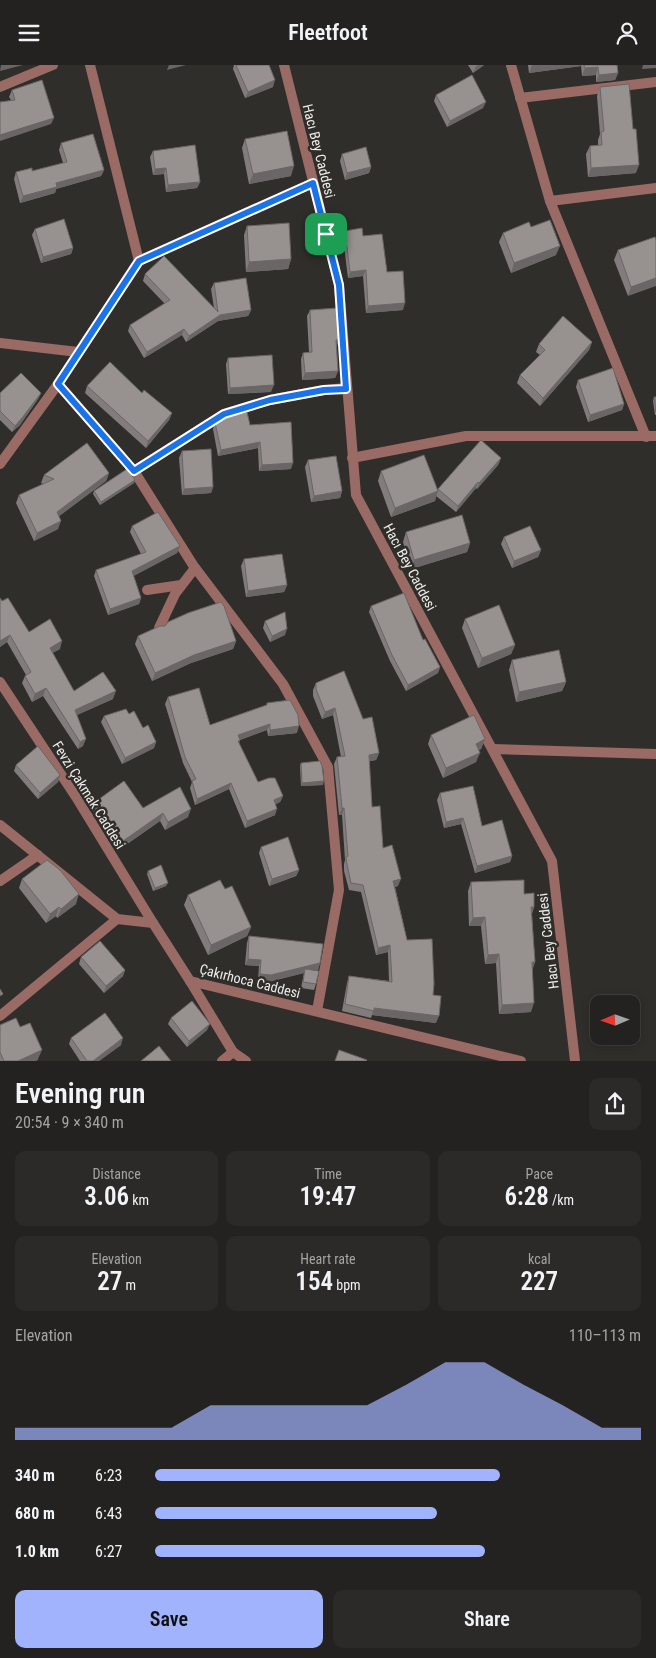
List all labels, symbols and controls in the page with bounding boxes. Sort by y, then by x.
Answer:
icon: menu [15,19,43,47]
icon: person [613,19,641,47]
text: Fleetfoot [288,20,368,45]
street label: Hacı Bey Caddesi [300,102,338,200]
pin [305,213,347,255]
icon: arrive [312,220,340,248]
street label: Hacı Bey Caddesi [380,521,440,613]
street label: Fevzi Çakmak Caddesi [49,738,129,852]
street label: Hacı Bey Caddesi [534,892,562,990]
street label: Çakırhoca Caddesi [198,961,302,1001]
north arrow [590,995,640,1045]
map controls [590,995,640,1045]
text: Evening run [15,1077,145,1110]
button: share [589,1078,641,1130]
text: 20:54 · 9 × 340 m [15,1113,124,1132]
text: Distance [93,1166,141,1182]
text: Time [314,1166,342,1182]
text: Pace [526,1166,553,1182]
text: 3.06 [84,1182,129,1211]
text: 19:47 [300,1182,356,1211]
text: 6:28 [505,1182,549,1211]
text: km [129,1192,149,1208]
text: /km [549,1192,574,1208]
text: Elevation [91,1251,142,1267]
text: Heart rate [300,1251,356,1267]
text: kcal [528,1251,551,1267]
text: 27 [97,1267,122,1296]
text: 154 [295,1267,333,1296]
text: 227 [520,1267,558,1296]
text: m [122,1277,136,1293]
text: bpm [333,1277,361,1293]
text: Elevation [15,1326,73,1345]
text: 110–113 m [569,1326,641,1345]
text: 340 m [15,1466,55,1485]
text: 6:23 [95,1466,122,1485]
text: 680 m [15,1504,55,1523]
text: 6:43 [95,1504,122,1523]
text: 1.0 km [15,1542,59,1561]
text: 6:27 [95,1542,122,1561]
button: Save [15,1590,323,1648]
button: Share [333,1590,641,1648]

